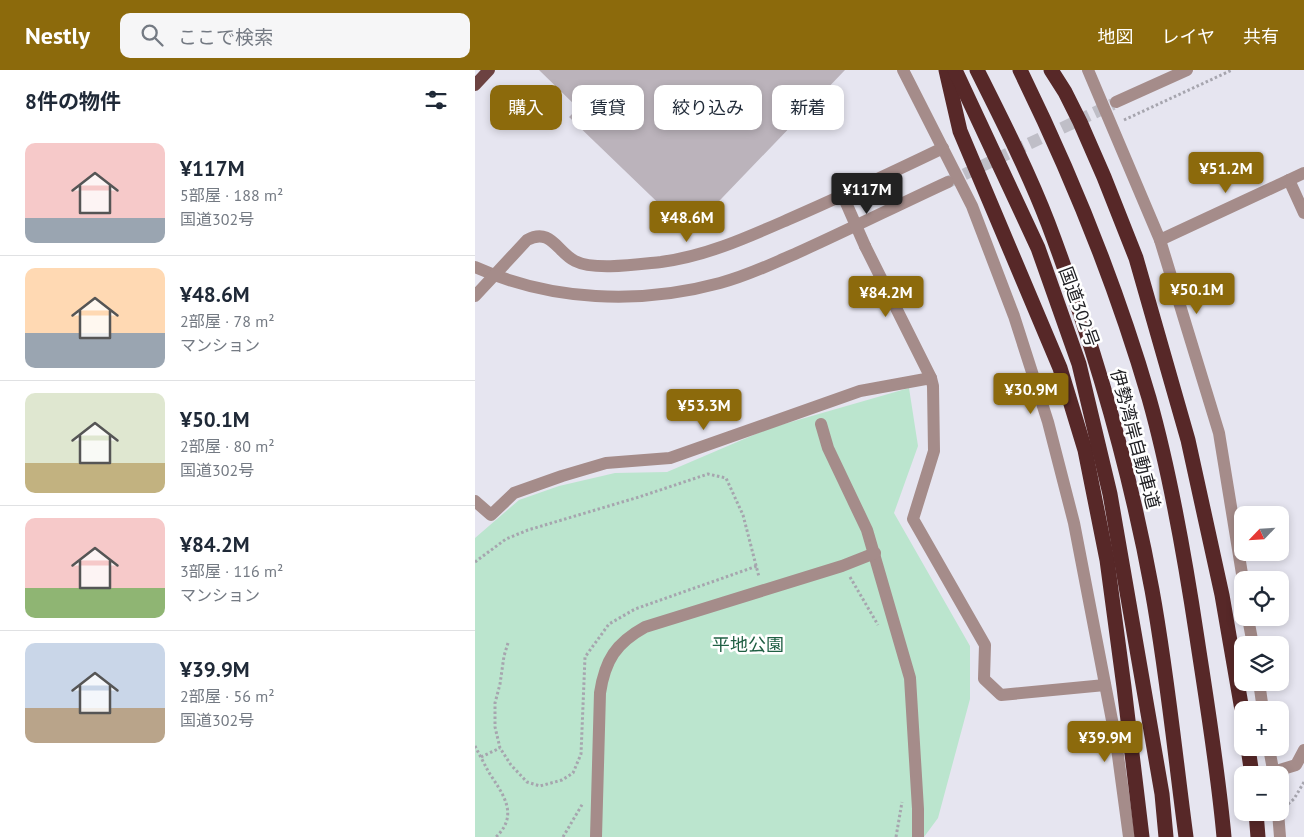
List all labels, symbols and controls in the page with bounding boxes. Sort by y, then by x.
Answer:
search box [120,13,470,58]
text: Nestly [25,20,90,51]
icon: search [138,21,166,49]
text: ここで検索 [178,25,273,49]
text: 地図 [1098,25,1134,48]
text: レイヤ [1162,25,1215,48]
text: 共有 [1243,25,1279,48]
chip: 購入 [490,85,562,130]
chip: 賃貸 [572,85,644,130]
chip: 絞り込み [654,85,762,130]
chip: 新着 [772,85,844,130]
icon: filters [422,86,450,114]
text: 8件の物件 [25,88,121,115]
pin: ¥51.2M [1185,152,1267,194]
text: ¥117M [180,155,244,182]
text: ¥51.2M [1199,158,1253,178]
icon: home [65,163,125,223]
pin: ¥117M [832,172,902,215]
text: ¥117M [842,179,892,199]
text: 5部屋 · 188 m² [180,185,283,205]
pin: ¥48.6M [646,200,728,243]
text: ¥48.6M [660,207,714,227]
text: 国道302号 [180,209,254,229]
street label: 国道302号 [1054,264,1105,350]
pin: ¥50.1M [1156,272,1238,315]
pin: ¥84.2M [845,276,927,318]
text: ¥50.1M [1170,279,1224,299]
text: ¥48.6M [180,281,250,308]
text: ¥84.2M [859,282,913,302]
icon: home [65,288,125,348]
text: 2部屋 · 78 m² [180,311,275,331]
text: マンション [180,335,260,355]
street label: 伊勢湾岸自動車道 [1106,366,1165,511]
pin: ¥30.9M [990,372,1072,415]
text: ¥30.9M [1004,379,1058,399]
pin: ¥53.3M [663,388,745,431]
text: ¥53.3M [677,395,731,415]
text: ¥50.1M [180,406,250,433]
icon: home [65,413,125,473]
text: 2部屋 · 80 m² [180,436,275,456]
text: 国道302号 [180,460,254,480]
north arrow [1234,506,1289,561]
map controls [1234,506,1289,821]
text: ¥84.2M [180,531,250,558]
icon: home [65,538,125,598]
text: 3部屋 · 116 m² [180,561,283,581]
button: locate [1234,571,1289,626]
text: マンション [180,585,260,605]
park label: 平地公園 [712,633,784,656]
button: layers [1234,636,1289,691]
text: ¥39.9M [180,656,250,683]
icon: home [65,663,125,723]
text: 2部屋 · 56 m² [180,686,275,706]
button: + [1234,701,1289,756]
text: 国道302号 [180,710,254,730]
pin: ¥39.9M [1064,720,1146,763]
text: ¥39.9M [1078,727,1132,747]
button: − [1234,766,1289,821]

